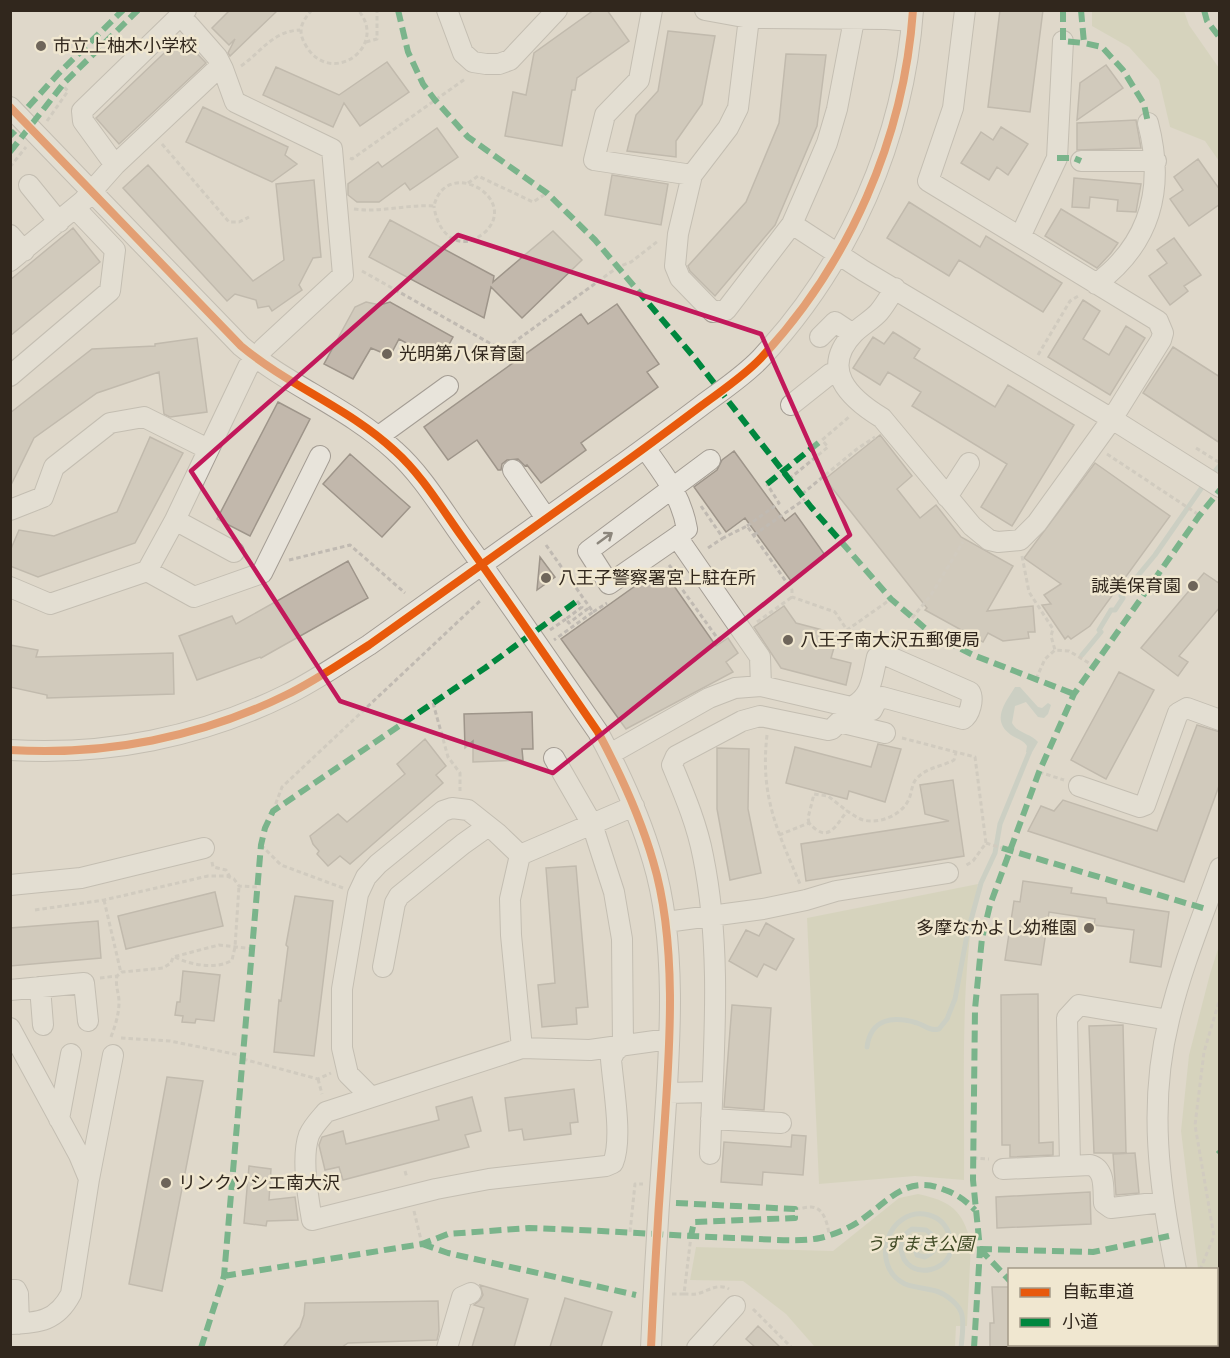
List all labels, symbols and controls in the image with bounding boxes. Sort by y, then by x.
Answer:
place label: 市立上柚木小学校 [53,31,197,57]
marker: 市立上柚木小学校 [34,39,48,53]
place label: 光明第八保育園 [399,339,525,365]
marker: 光明第八保育園 [380,347,394,361]
one-way arrow [597,532,613,545]
place label: 八王子警察署宮上駐在所 [558,563,756,589]
marker: 八王子警察署宮上駐在所 [539,571,553,585]
place label: 誠美保育園 [1091,571,1181,597]
marker: 誠美保育園 [1186,579,1200,593]
place label: 八王子南大沢五郵便局 [800,625,980,651]
marker: 八王子南大沢五郵便局 [781,633,795,647]
place label: 多摩なかよし幼稚園 [916,913,1077,939]
marker: 多摩なかよし幼稚園 [1082,921,1096,935]
place label: リンクソシエ南大沢 [178,1168,340,1194]
marker: リンクソシエ南大沢 [159,1176,173,1190]
park label: うずまき公園 [866,1229,977,1255]
legend [1008,1268,1218,1346]
text: 自転車道 [1062,1277,1134,1303]
text: 小道 [1062,1307,1098,1333]

